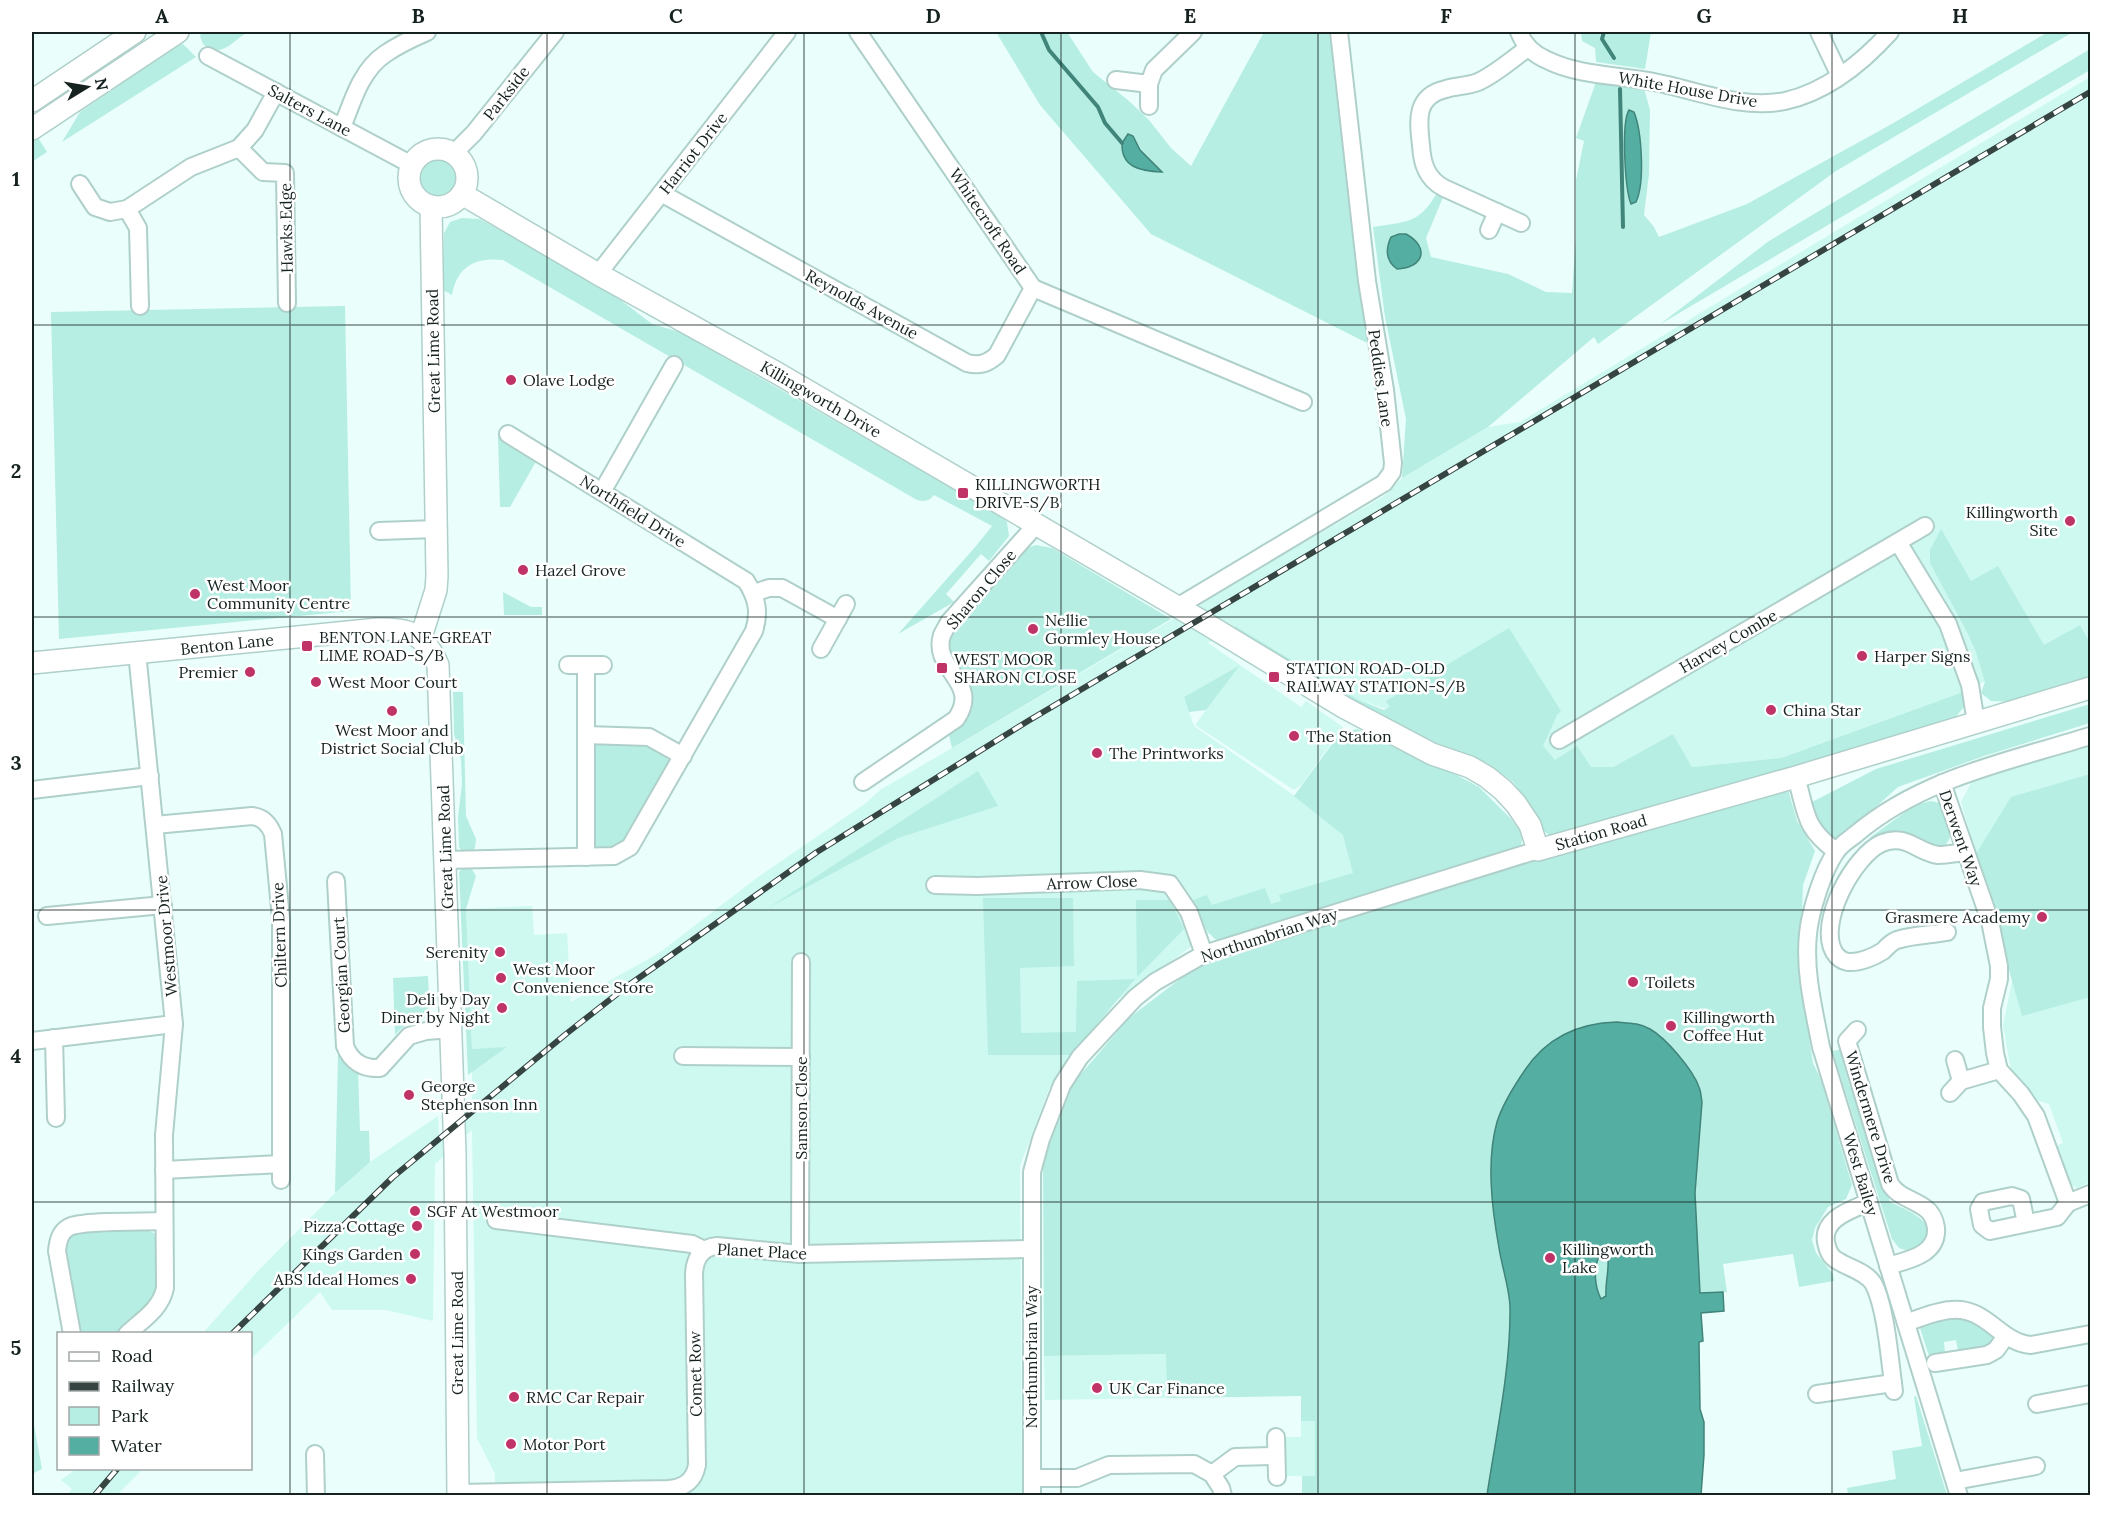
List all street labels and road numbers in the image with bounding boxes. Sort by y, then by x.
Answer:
street label: Parkside [479,62,534,124]
street label: White House Drive [1617,67,1759,111]
street label: Salters Lane [265,80,355,140]
street label: Harriot Drive [655,108,731,198]
street label: Whitecroft Road [945,164,1031,278]
street label: Hawks Edge [275,182,297,273]
street label: Reynolds Avenue [802,265,922,343]
street label: Great Lime Road [422,288,444,413]
street label: Peddies Lane [1364,328,1398,428]
street label: Killingworth Drive [757,356,885,442]
street label: Northfield Drive [576,470,690,552]
street label: Sharon Close [942,545,1020,633]
street label: Harvey Combe [1675,605,1781,677]
street label: Benton Lane [179,629,275,659]
street label: Great Lime Road [433,784,457,909]
street label: Derwent Way [1935,787,1987,889]
street label: Station Road [1553,809,1650,855]
street label: Arrow Close [1045,870,1138,894]
street label: Westmoor Drive [151,874,181,998]
street label: Chiltern Drive [267,882,291,988]
street label: Northumbrian Way [1198,903,1341,967]
street label: Georgian Court [328,916,354,1034]
street label: Windermere Drive [1841,1048,1901,1186]
street label: Samson Close [791,1056,811,1160]
street label: West Bailey [1839,1130,1883,1219]
street label: Planet Place [716,1239,808,1263]
street label: Great Lime Road [447,1270,467,1395]
street label: Northumbrian Way [1021,1285,1041,1428]
street label: Comet Row [684,1331,706,1417]

